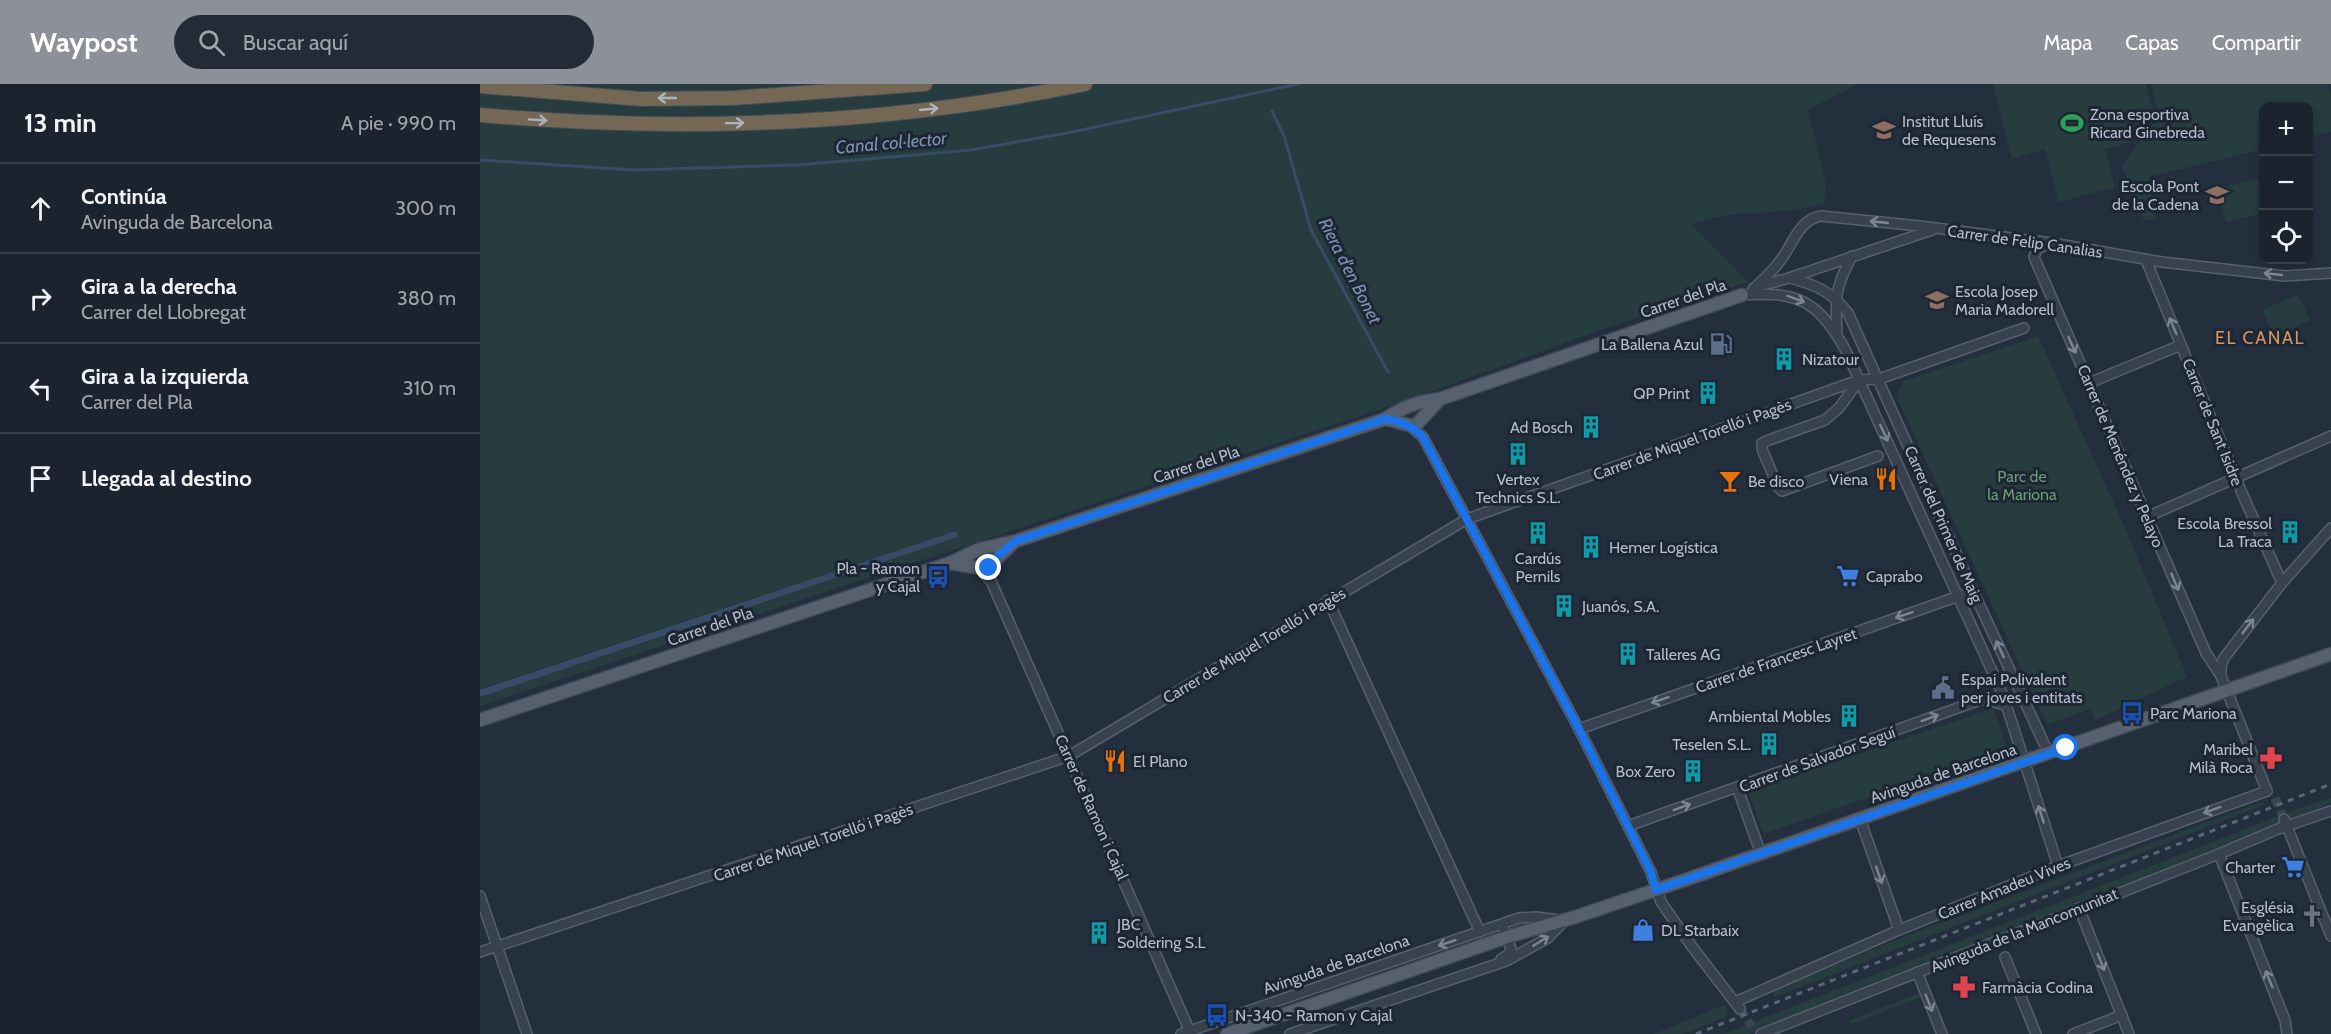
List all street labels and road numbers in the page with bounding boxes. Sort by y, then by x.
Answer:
street label: Carrer de Felip Canalias [1946,221,2104,262]
street label: Carrer del Pla [1638,275,1729,322]
street label: Carrer de Sant Isidre [2178,356,2247,489]
street label: Carrer de Menéndez y Pelayo [2073,362,2168,551]
street label: Carrer de Miquel Torelló i Pagès [1591,395,1794,484]
street label: Carrer del Pla [1151,442,1242,487]
street label: Carrer del Primer de Maig [1900,443,1987,607]
street label: Carrer de Miquel Torelló i Pagès [1160,583,1349,707]
street label: Carrer del Pla [665,603,756,650]
street label: Carrer de Francesc Layret [1693,624,1860,697]
street label: Carrer de Salvador Seguí [1737,722,1898,797]
street label: Carrer de Ramon i Cajal [1051,732,1132,883]
street label: Avinguda de Barcelona [1868,739,2019,807]
street label: Carrer de Miquel Torelló i Pagès [711,799,916,886]
street label: Carrer Amadeu Vives [1935,853,2074,924]
street label: Avinguda de la Mancomunitat [1928,884,2121,977]
street label: Avinguda de Barcelona [1261,930,1412,998]

